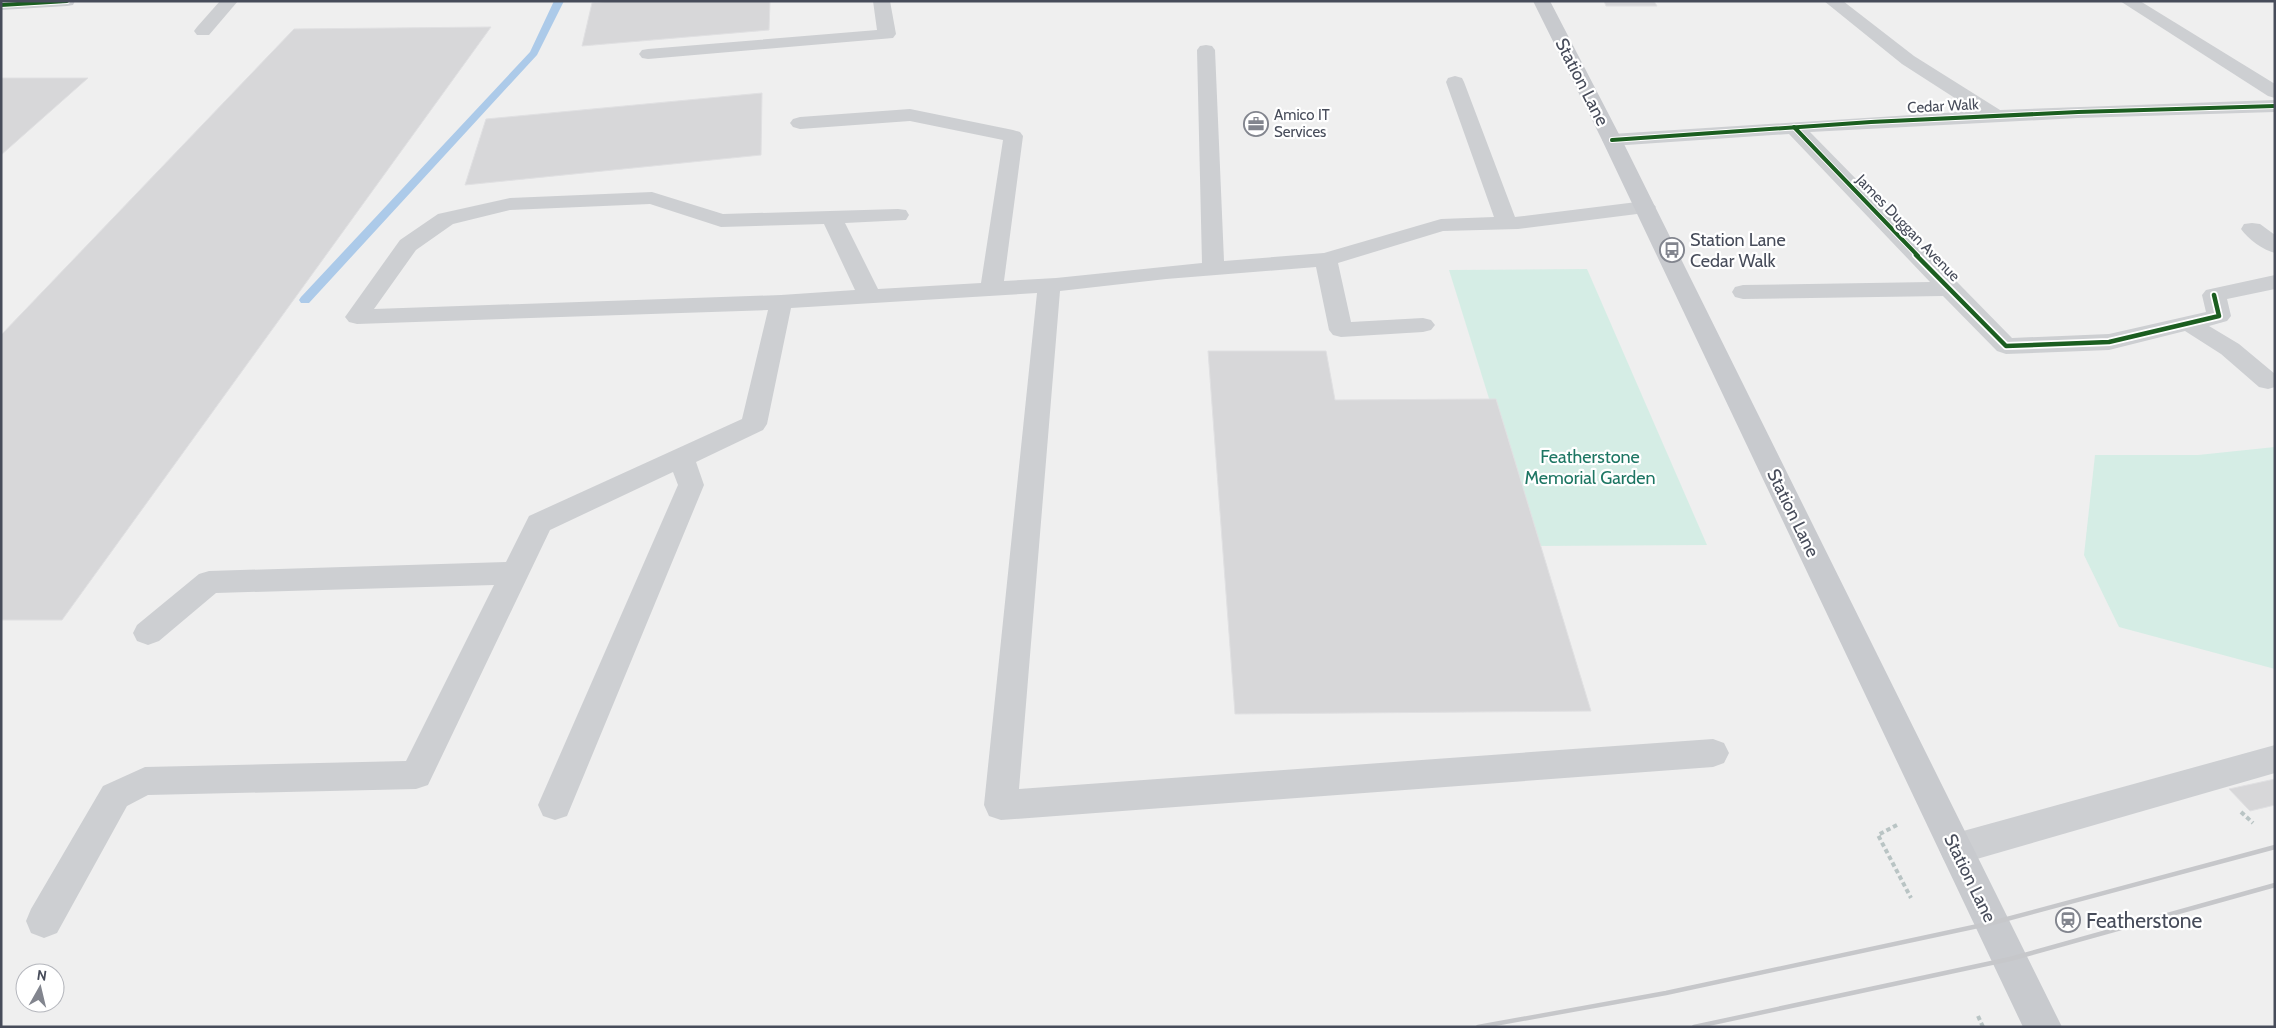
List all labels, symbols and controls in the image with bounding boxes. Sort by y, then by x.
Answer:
street label: Station Lane [1550,34,1614,130]
street label: Cedar Walk [1907,95,1979,117]
place label: Amico IT Services [1274,106,1330,141]
office icon: Amico IT Services [1243,111,1269,137]
street label: James Duggan Avenue [1852,170,1964,285]
place label: Station Lane Cedar Walk [1690,229,1786,272]
bus stop icon: Station Lane Cedar Walk [1659,237,1685,263]
park label: Featherstone Memorial Garden [1524,446,1656,489]
street label: Station Lane [1762,465,1824,561]
street label: Station Lane [1939,830,2001,926]
station icon: Featherstone [2055,907,2081,933]
place label: Featherstone [2086,908,2203,933]
north arrow [15,963,65,1013]
text: N [36,966,48,985]

